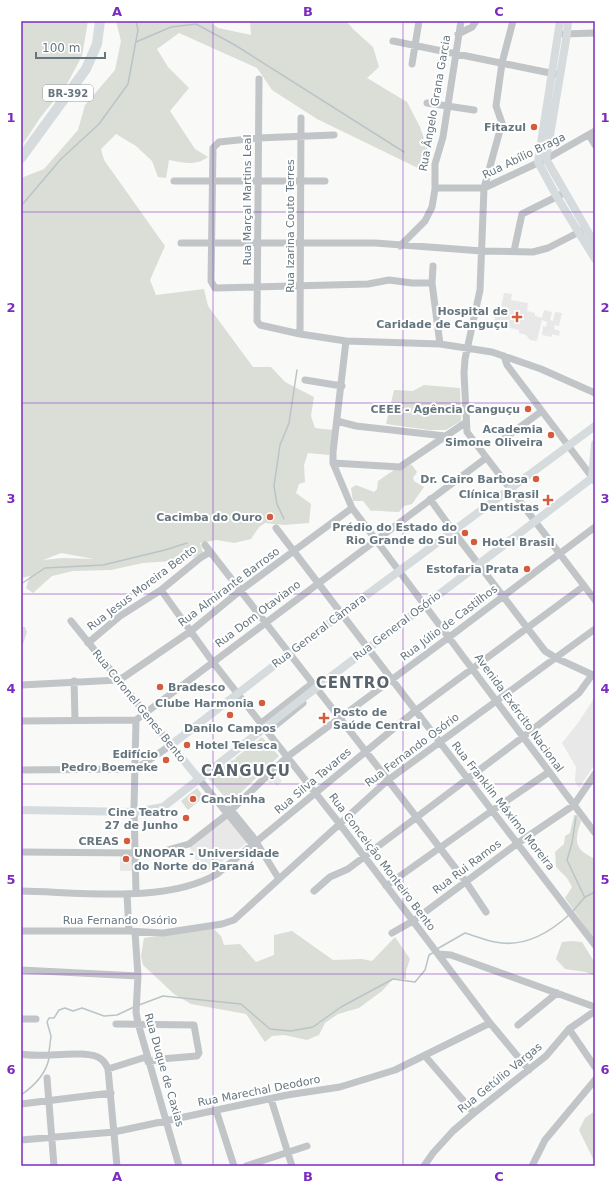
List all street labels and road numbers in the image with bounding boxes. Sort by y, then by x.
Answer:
street label: Rua Ângelo Grana Garcia [417,34,453,172]
road number: BR-392 [43,85,93,101]
street label: Rua Abílio Braga [480,130,568,182]
street label: Rua Marçal Martins Leal [241,134,254,266]
street label: Rua Izarina Couto Terres [284,159,297,293]
street label: Rua Jesus Moreira Bento [85,542,200,633]
street label: Rua Almirante Barroso [176,544,282,629]
street label: Rua Dom Otaviano [213,578,303,650]
street label: Rua Júlio de Castilhos [398,582,500,664]
street label: Rua General Osório [351,589,444,663]
street label: Rua General Câmara [269,591,369,671]
street label: Rua Coronel Genes Bento [90,647,188,765]
street label: Avenida Exército Nacional [472,651,566,775]
street label: Rua Fernando Osório [362,710,462,790]
street label: Rua Franklin Máximo Moreira [449,739,557,873]
street label: Rua Silva Tavares [272,745,354,817]
street label: Rua Conceição Monteiro Bento [326,791,438,934]
street label: Rua Rui Ramos [430,837,504,897]
street label: Rua Fernando Osório [63,914,178,927]
street label: Rua Duque de Caxias [142,1012,187,1129]
street label: Rua Getúlio Vargas [455,1040,545,1116]
street label: Rua Marechal Deodoro [197,1073,322,1109]

